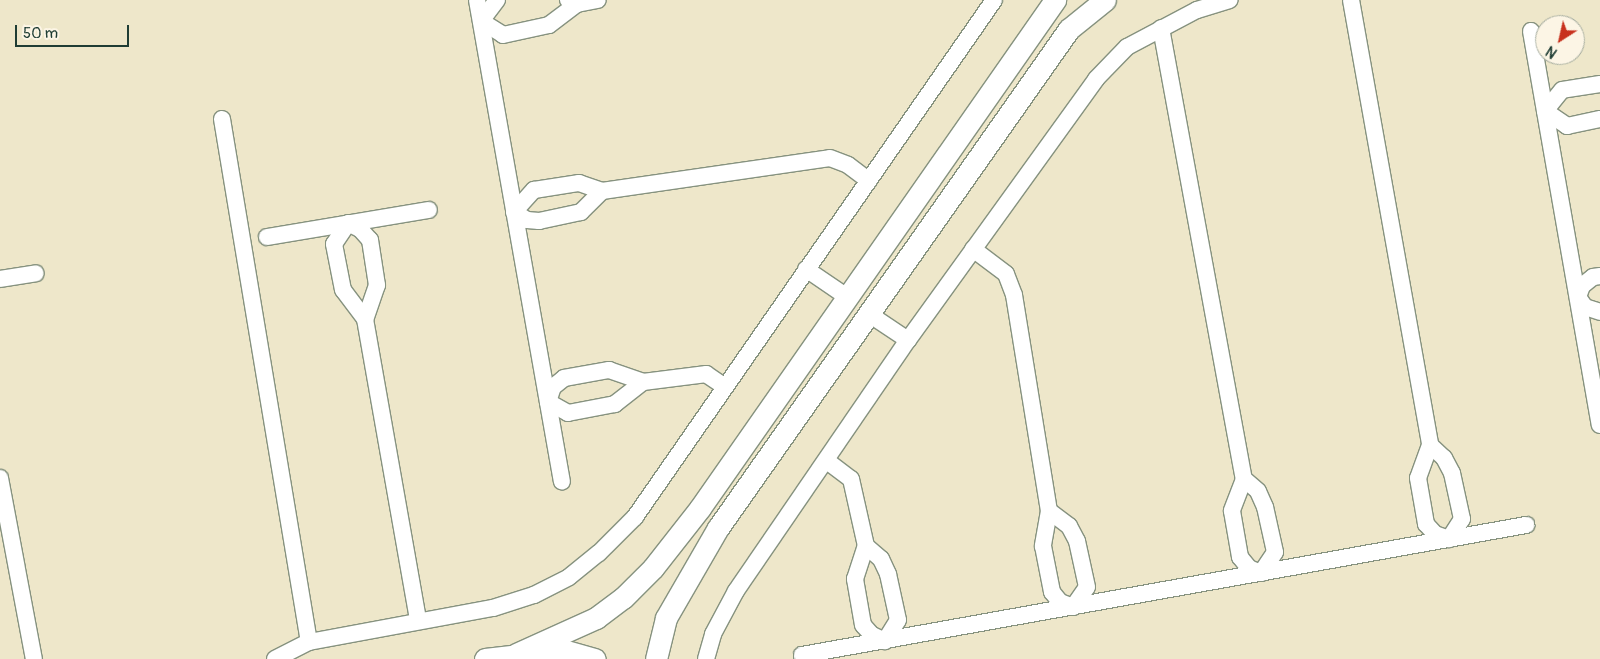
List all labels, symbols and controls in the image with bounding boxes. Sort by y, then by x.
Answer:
scale bar [18,15,131,47]
north arrow [1535,15,1585,65]
text: 50 m [23,24,58,43]
text: N [1543,42,1560,62]

